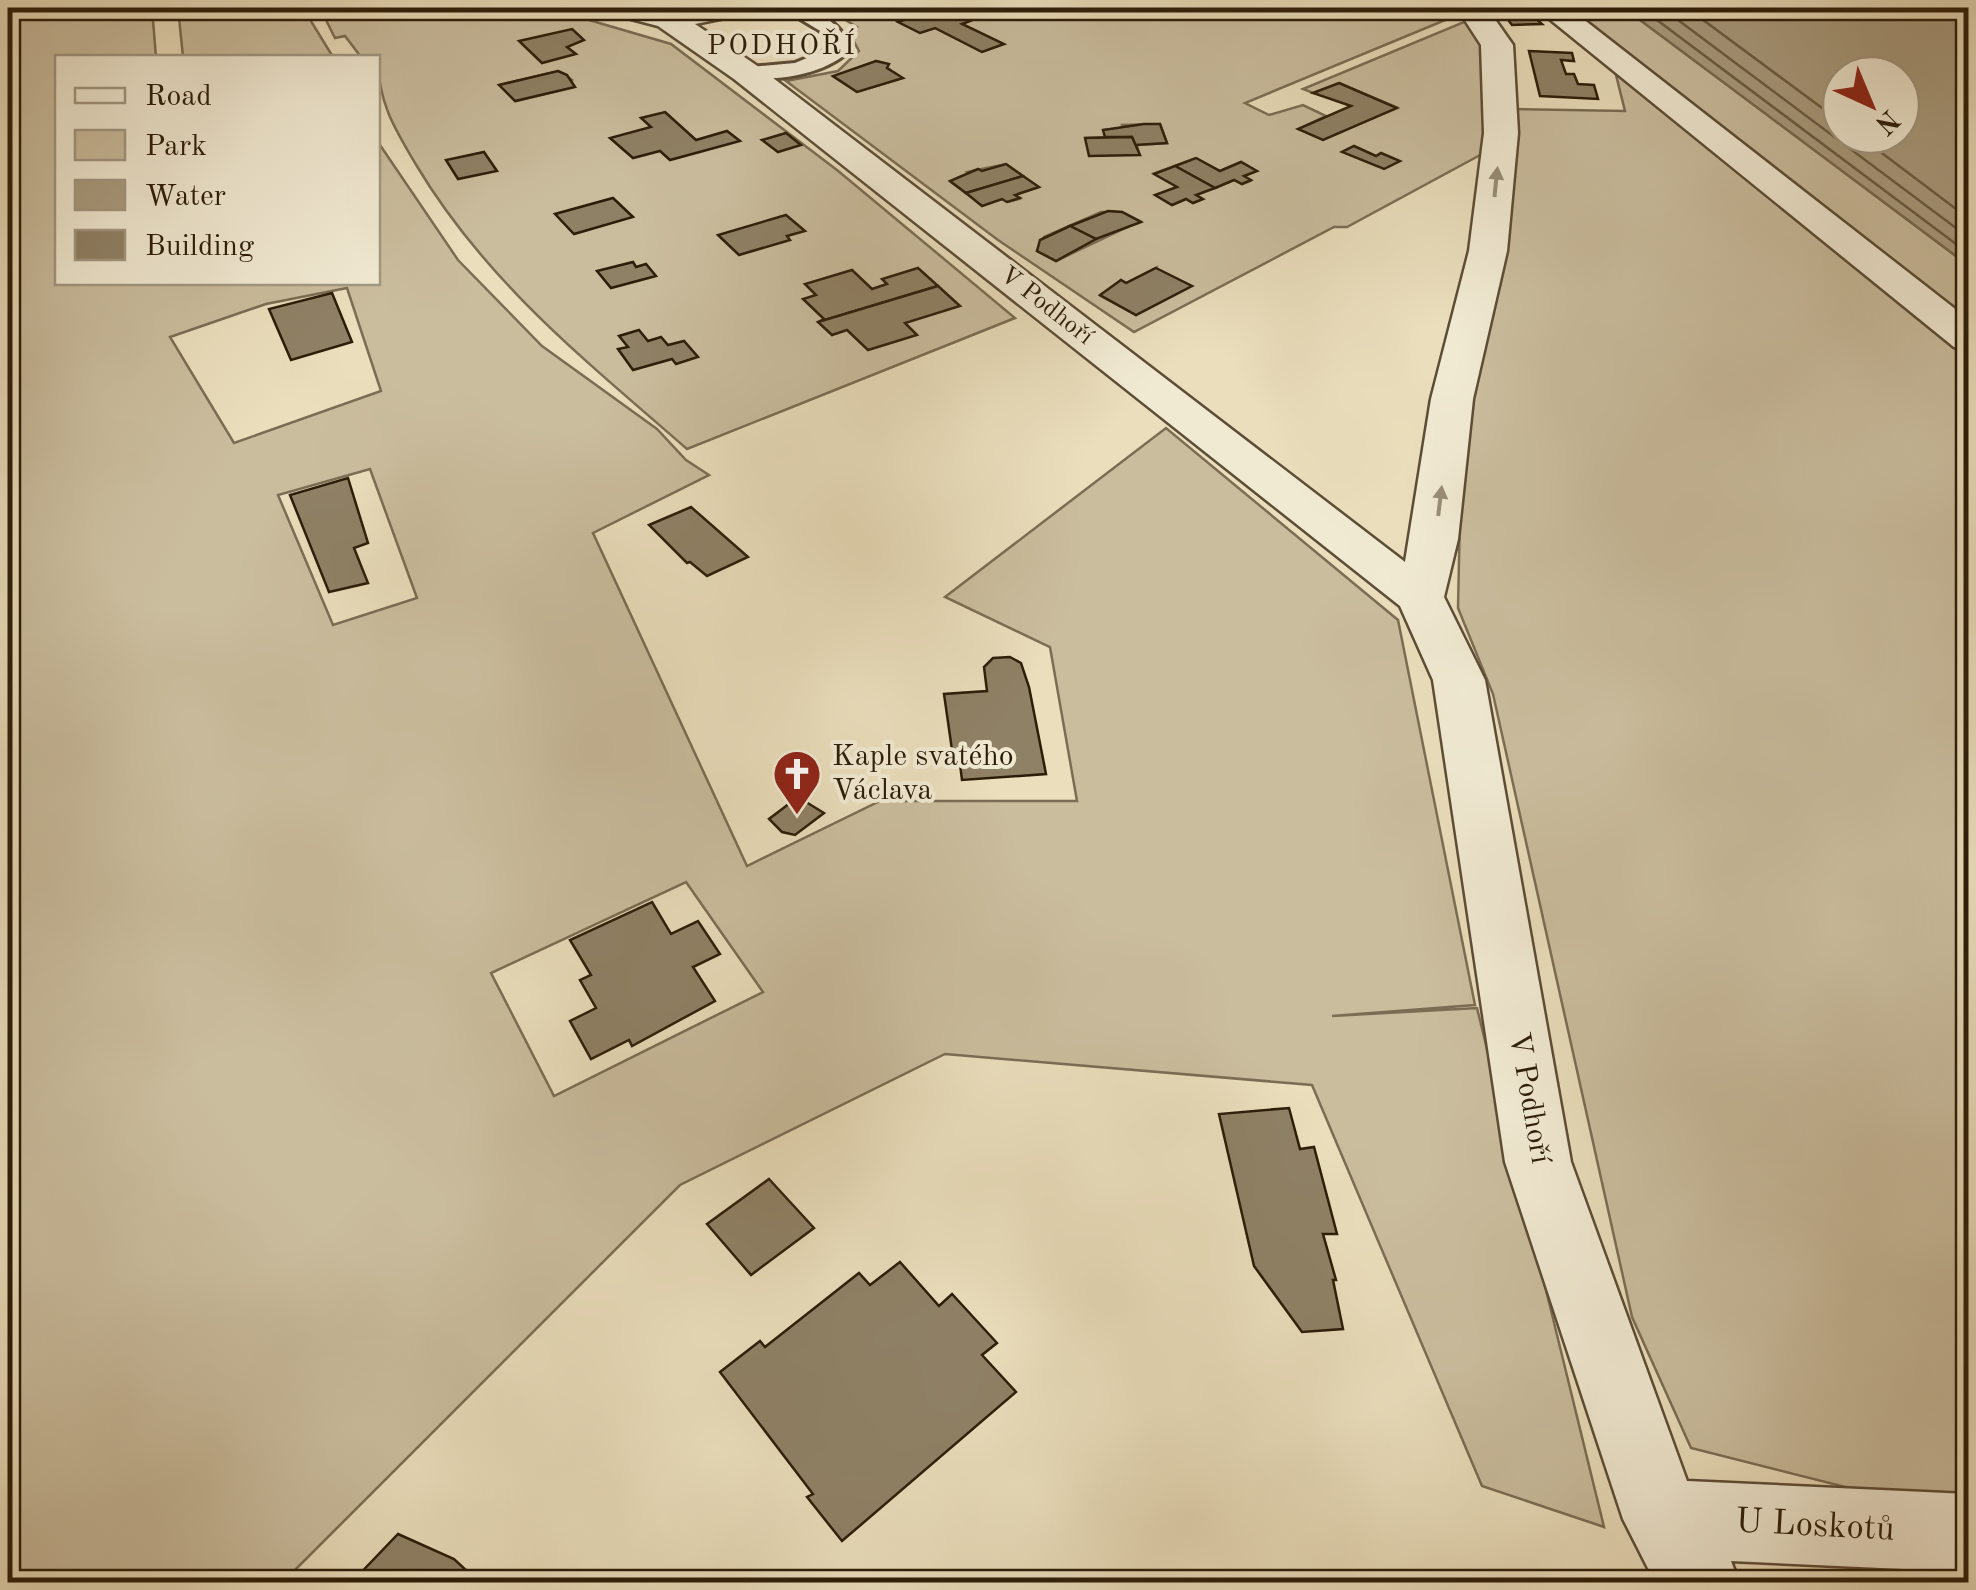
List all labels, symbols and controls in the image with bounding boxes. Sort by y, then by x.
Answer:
district label: PODHOŘÍ [707,28,857,61]
legend [55,55,380,285]
north arrow [1821,55,1921,155]
text: Road [145,82,212,112]
text: N [1868,103,1904,139]
text: Park [145,132,207,162]
one-way arrow [1488,166,1504,197]
text: Water [145,182,226,212]
text: Building [145,232,254,262]
street label: V Podhoří [995,262,1097,350]
one-way arrow [1432,485,1448,517]
place label: Kaple svatého Václava [832,742,1014,806]
church icon: Kaple svatého Václava [771,748,823,816]
street label: V Podhoří [1503,1030,1555,1167]
street label: U Loskotů [1734,1504,1896,1548]

